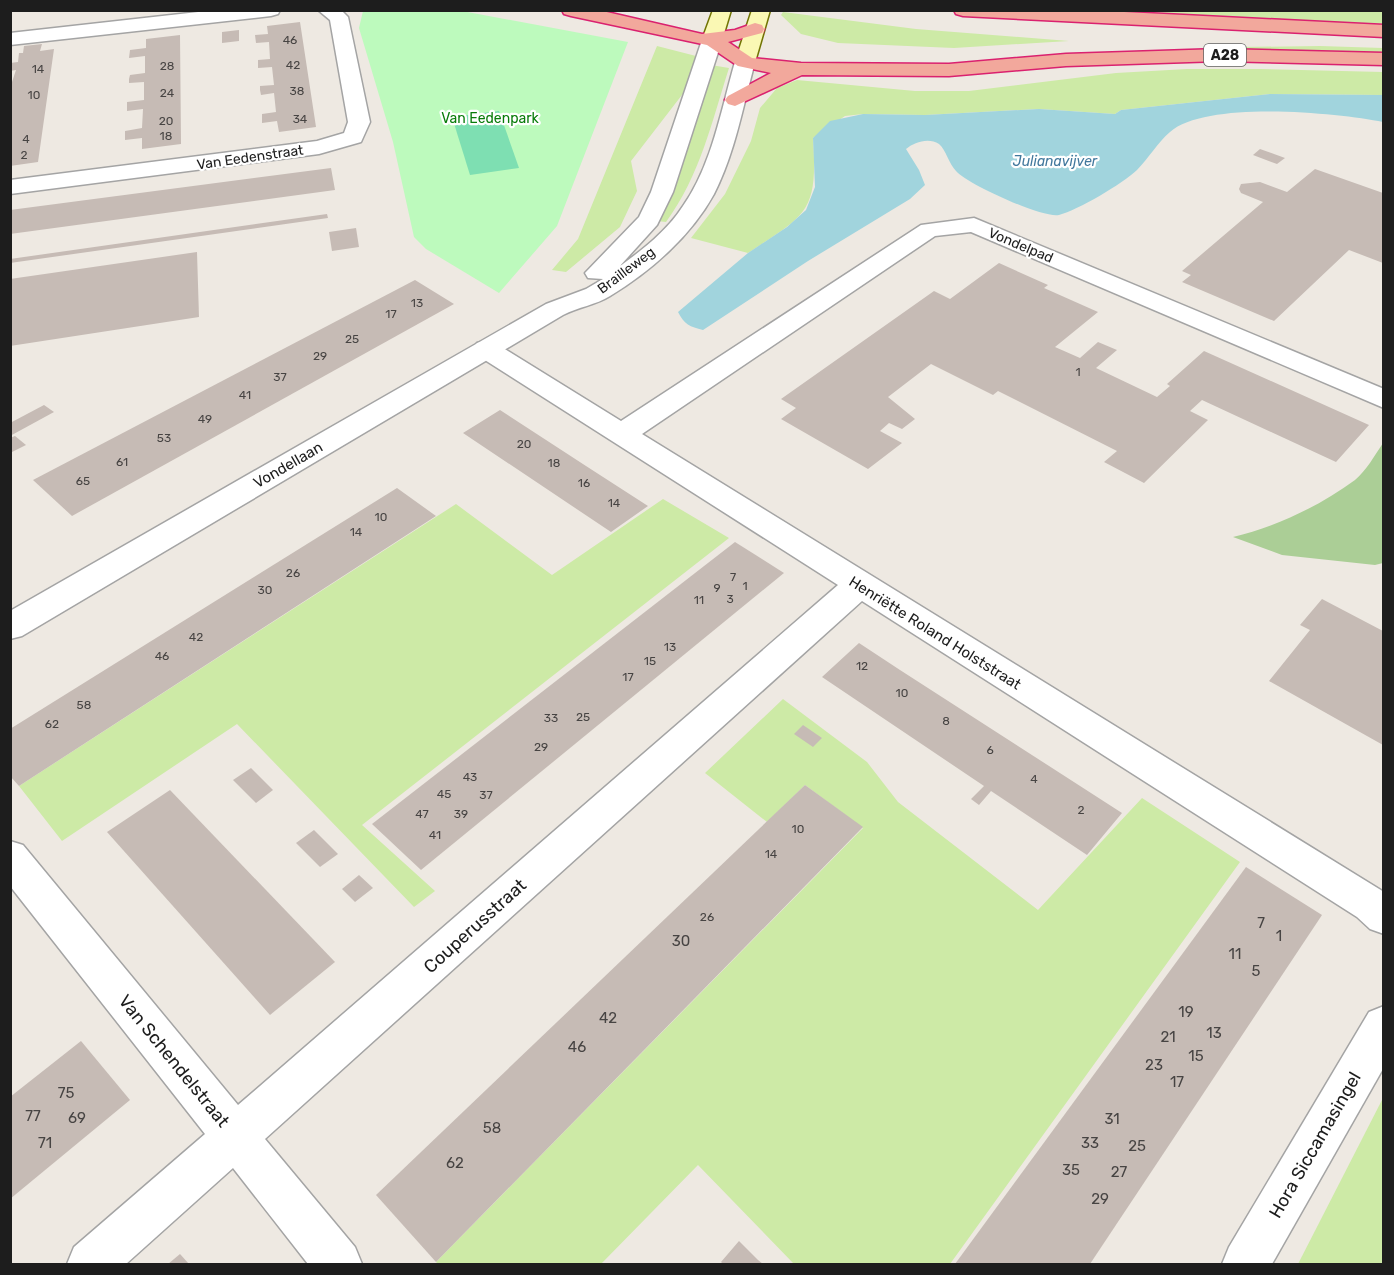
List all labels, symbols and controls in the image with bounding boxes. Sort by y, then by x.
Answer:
house number: 46 [283,33,297,47]
road number: A28 [1204,44,1246,66]
house number: 42 [286,58,300,72]
house number: 28 [160,59,174,73]
house number: 14 [32,62,45,76]
house number: 38 [290,84,304,98]
house number: 24 [160,86,175,100]
house number: 10 [28,88,40,102]
park label: Van Eedenpark [441,110,540,127]
house number: 34 [293,112,308,126]
house number: 20 [159,114,173,128]
house number: 18 [160,129,172,143]
house number: 4 [22,132,30,146]
street label: Van Eedenstraat [196,142,305,173]
house number: 2 [20,148,28,162]
water label: Julianavijver [1013,153,1098,170]
street label: Vondelpad [986,224,1056,267]
street label: Brailleweg [594,243,658,297]
house number: 13 [411,296,423,310]
house number: 17 [385,307,397,321]
house number: 25 [345,332,359,346]
house number: 29 [313,349,327,363]
house number: 1 [1075,365,1081,379]
house number: 37 [273,370,287,384]
house number: 41 [239,388,251,402]
house number: 49 [198,412,212,426]
house number: 53 [157,431,171,445]
house number: 20 [517,437,531,451]
street label: Vondellaan [250,438,326,492]
house number: 61 [116,455,128,469]
house number: 18 [548,456,560,470]
house number: 65 [76,474,90,488]
house number: 16 [578,476,590,490]
house number: 14 [608,496,621,510]
house number: 10 [375,510,387,524]
house number: 14 [350,525,363,539]
house number: 26 [286,566,300,580]
house number: 7 [730,570,736,584]
street label: Henriëtte Roland Holststraat [846,572,1024,694]
house number: 1 [742,579,748,593]
house number: 9 [713,581,721,595]
house number: 30 [258,583,272,597]
house number: 3 [726,592,734,606]
house number: 11 [694,593,704,607]
house number: 42 [189,630,203,644]
house number: 13 [664,640,676,654]
house number: 46 [155,649,169,663]
house number: 15 [644,654,656,668]
house number: 12 [856,659,868,673]
house number: 17 [622,670,634,684]
house number: 10 [896,686,908,700]
house number: 58 [77,698,91,712]
house number: 25 [576,710,590,724]
house number: 33 [544,711,558,725]
house number: 8 [942,714,950,728]
house number: 62 [45,717,59,731]
house number: 29 [534,740,548,754]
house number: 6 [986,743,994,757]
house number: 43 [463,770,477,784]
house number: 4 [1030,772,1038,786]
house number: 45 [437,787,451,801]
house number: 37 [479,788,493,802]
house number: 2 [1077,803,1085,817]
house number: 47 [415,807,429,821]
house number: 39 [454,807,468,821]
house number: 10 [792,822,804,836]
house number: 41 [429,828,441,842]
house number: 14 [765,847,778,861]
street label: Couperusstraat [419,874,531,978]
house number: 26 [700,910,714,924]
house number: 7 [1257,914,1265,932]
house number: 1 [1276,927,1282,945]
house number: 30 [672,932,690,950]
house number: 11 [1229,945,1241,963]
house number: 5 [1252,962,1261,980]
street label: Van Schendelstraat [114,990,234,1132]
house number: 19 [1178,1003,1194,1021]
house number: 42 [599,1009,617,1027]
house number: 13 [1206,1024,1222,1042]
house number: 21 [1160,1028,1176,1046]
house number: 46 [568,1038,586,1056]
house number: 15 [1188,1047,1204,1065]
house number: 23 [1145,1056,1163,1074]
street label: Hora Siccamasingel [1264,1068,1366,1222]
house number: 17 [1170,1073,1184,1091]
house number: 75 [58,1084,74,1102]
house number: 77 [25,1107,41,1125]
house number: 69 [68,1109,86,1127]
house number: 31 [1104,1110,1120,1128]
house number: 58 [483,1119,501,1137]
house number: 71 [38,1134,52,1152]
house number: 33 [1081,1134,1099,1152]
house number: 25 [1128,1137,1146,1155]
house number: 62 [446,1154,464,1172]
house number: 35 [1062,1161,1080,1179]
house number: 27 [1111,1163,1128,1181]
house number: 29 [1091,1190,1109,1208]

